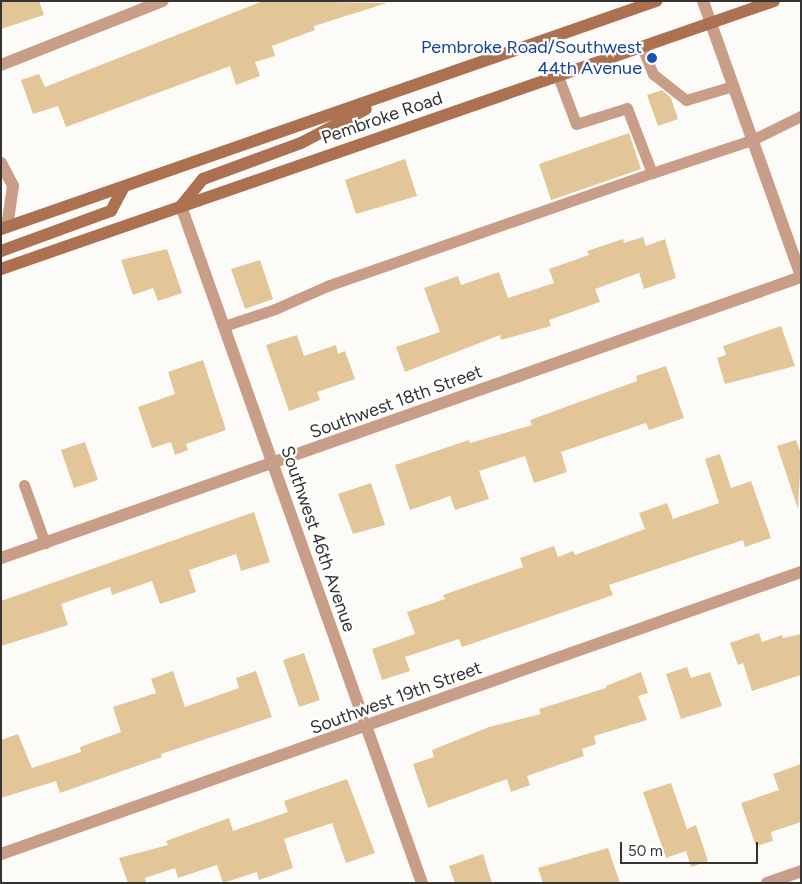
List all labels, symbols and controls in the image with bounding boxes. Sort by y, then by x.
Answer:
place label: Pembroke Road/Southwest 44th Avenue [421,37,642,80]
marker: Pembroke Road/Southwest 44th Avenue [646,52,658,64]
street label: Pembroke Road [319,87,445,149]
street label: Southwest 18th Street [307,361,485,443]
street label: Southwest 46th Avenue [276,443,360,635]
street label: Southwest 19th Street [307,657,485,739]
scale bar [622,832,760,864]
text: 50 m [628,842,663,860]

